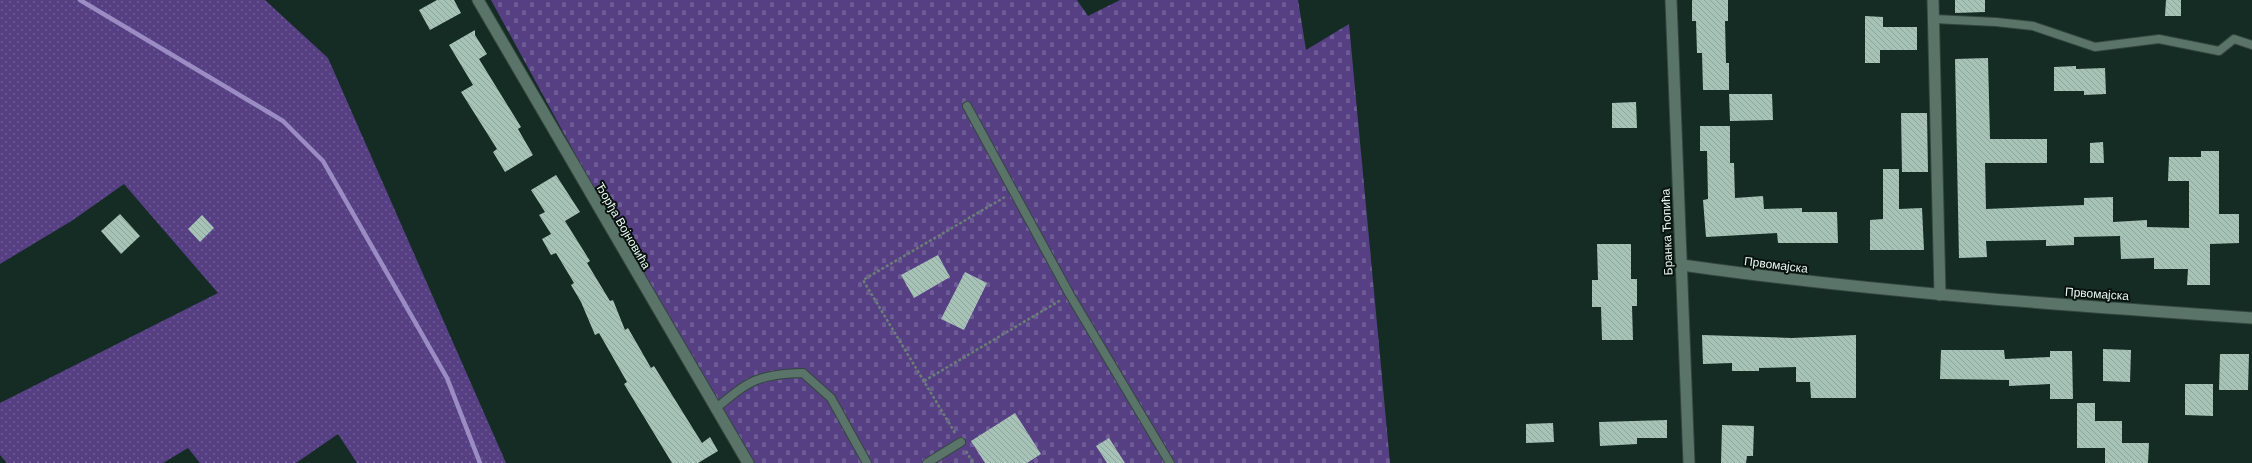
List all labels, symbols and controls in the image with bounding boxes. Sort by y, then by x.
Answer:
street label: Ђорђа Војновића [592,180,654,272]
street label: Бранка Ћопића [1657,188,1677,276]
street label: Првомајска [1743,253,1809,277]
street label: Првомајска [2065,284,2130,304]

